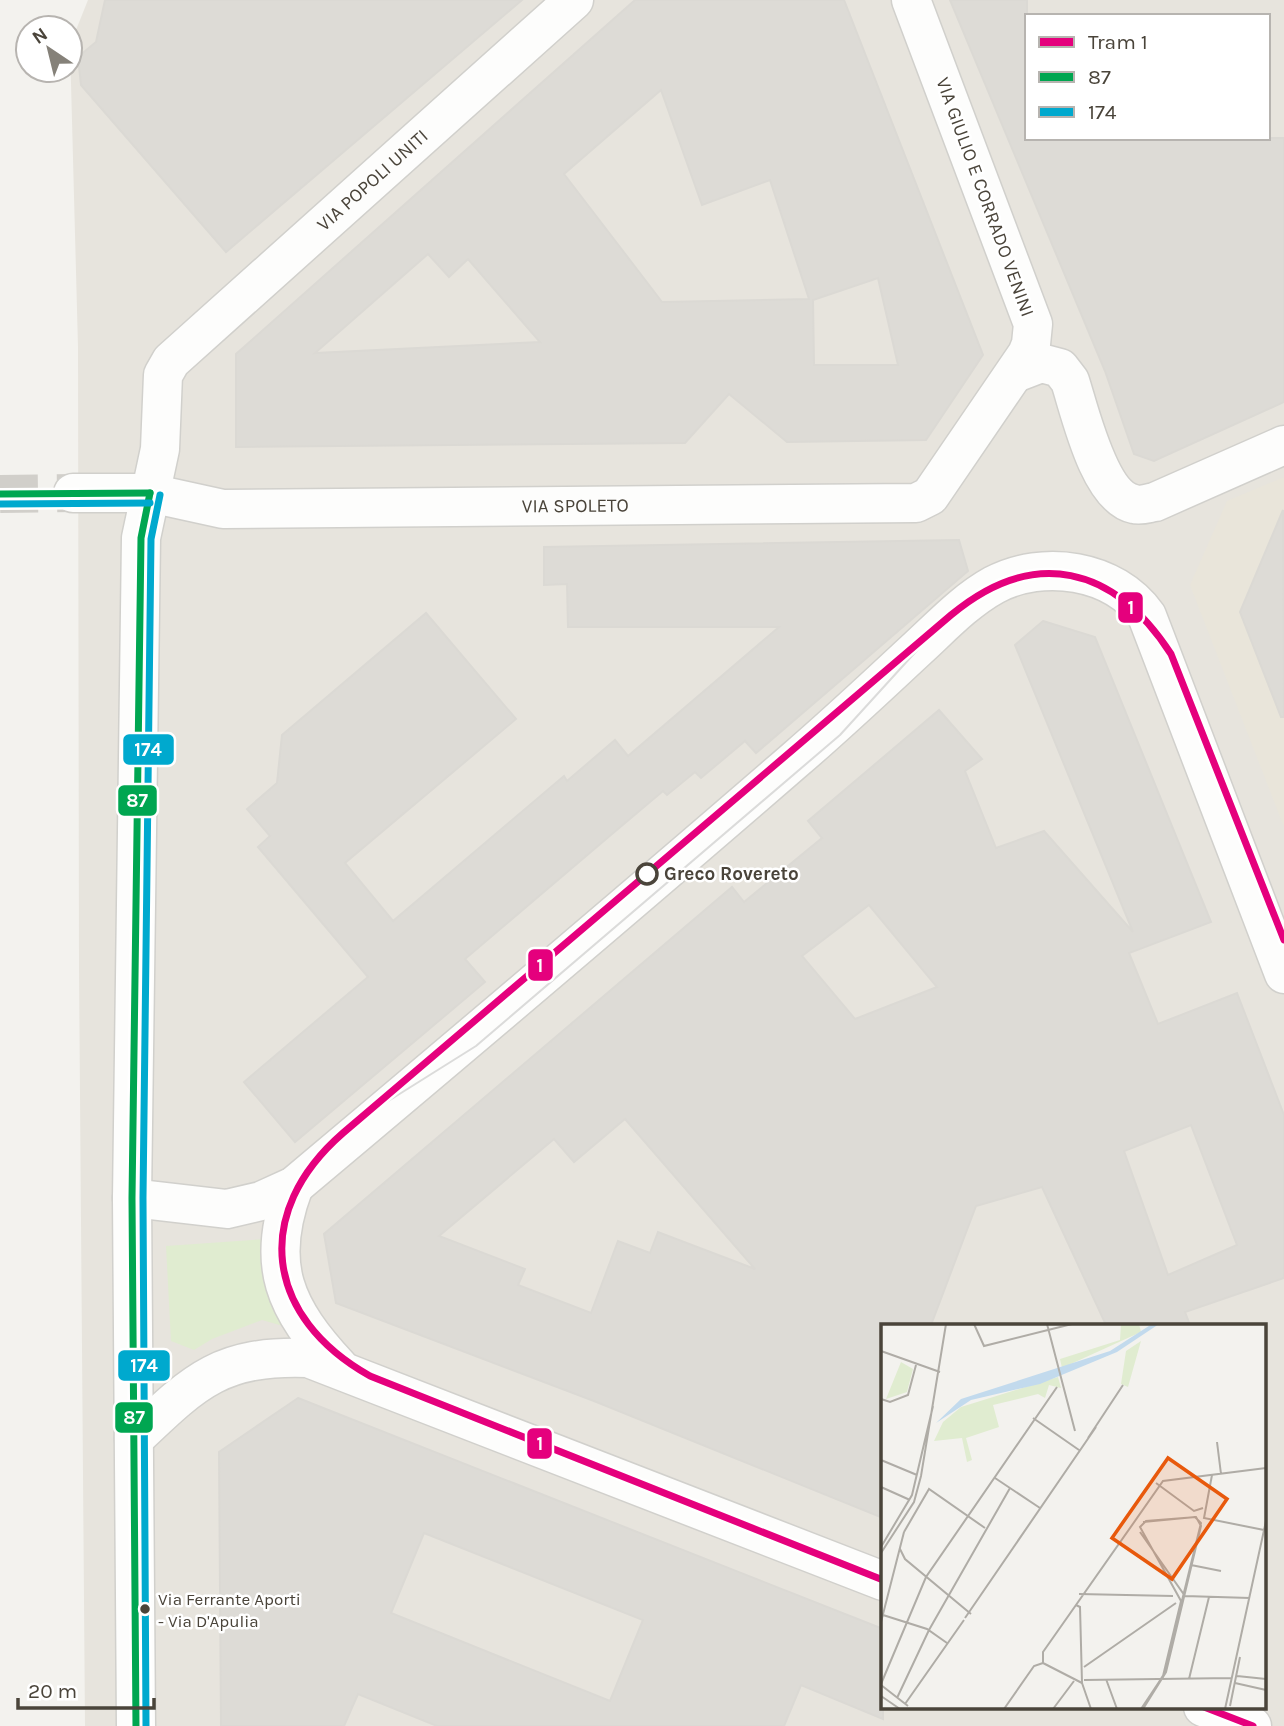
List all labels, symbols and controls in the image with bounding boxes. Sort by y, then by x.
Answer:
north arrow [14,14,84,84]
legend [1025,14,1270,140]
text: N [28,23,52,49]
text: Tram 1 [1088,30,1148,54]
text: 87 [1088,65,1111,89]
street label: VIA GIULIO E CORRADO VENINI [931,74,1039,320]
text: 174 [1088,100,1117,124]
street label: VIA POPOLI UNITI [313,125,433,236]
street label: VIA SPOLETO [522,494,629,517]
line badge: 1 [1117,591,1144,624]
text: 1 [1128,597,1134,619]
line badge: 174 [122,733,175,766]
text: 174 [134,739,162,761]
line badge: 87 [117,784,158,817]
text: 87 [126,790,148,812]
marker: Greco Rovereto [636,863,658,885]
place label: Greco Rovereto [664,863,799,885]
line badge: 1 [527,948,554,982]
text: 1 [537,955,543,977]
inset map [881,1324,1266,1708]
line badge: 174 [117,1349,171,1382]
text: 174 [130,1355,158,1377]
line badge: 87 [114,1401,154,1434]
text: 87 [123,1407,145,1429]
line badge: 1 [526,1427,553,1460]
text: 1 [537,1433,543,1455]
place label: Via Ferrante Aporti - Via D'Apulia [158,1589,301,1631]
marker: Via Ferrante Aporti - Via D'Apulia [138,1602,152,1616]
scale bar [18,1666,154,1710]
text: 20 m [28,1679,77,1703]

